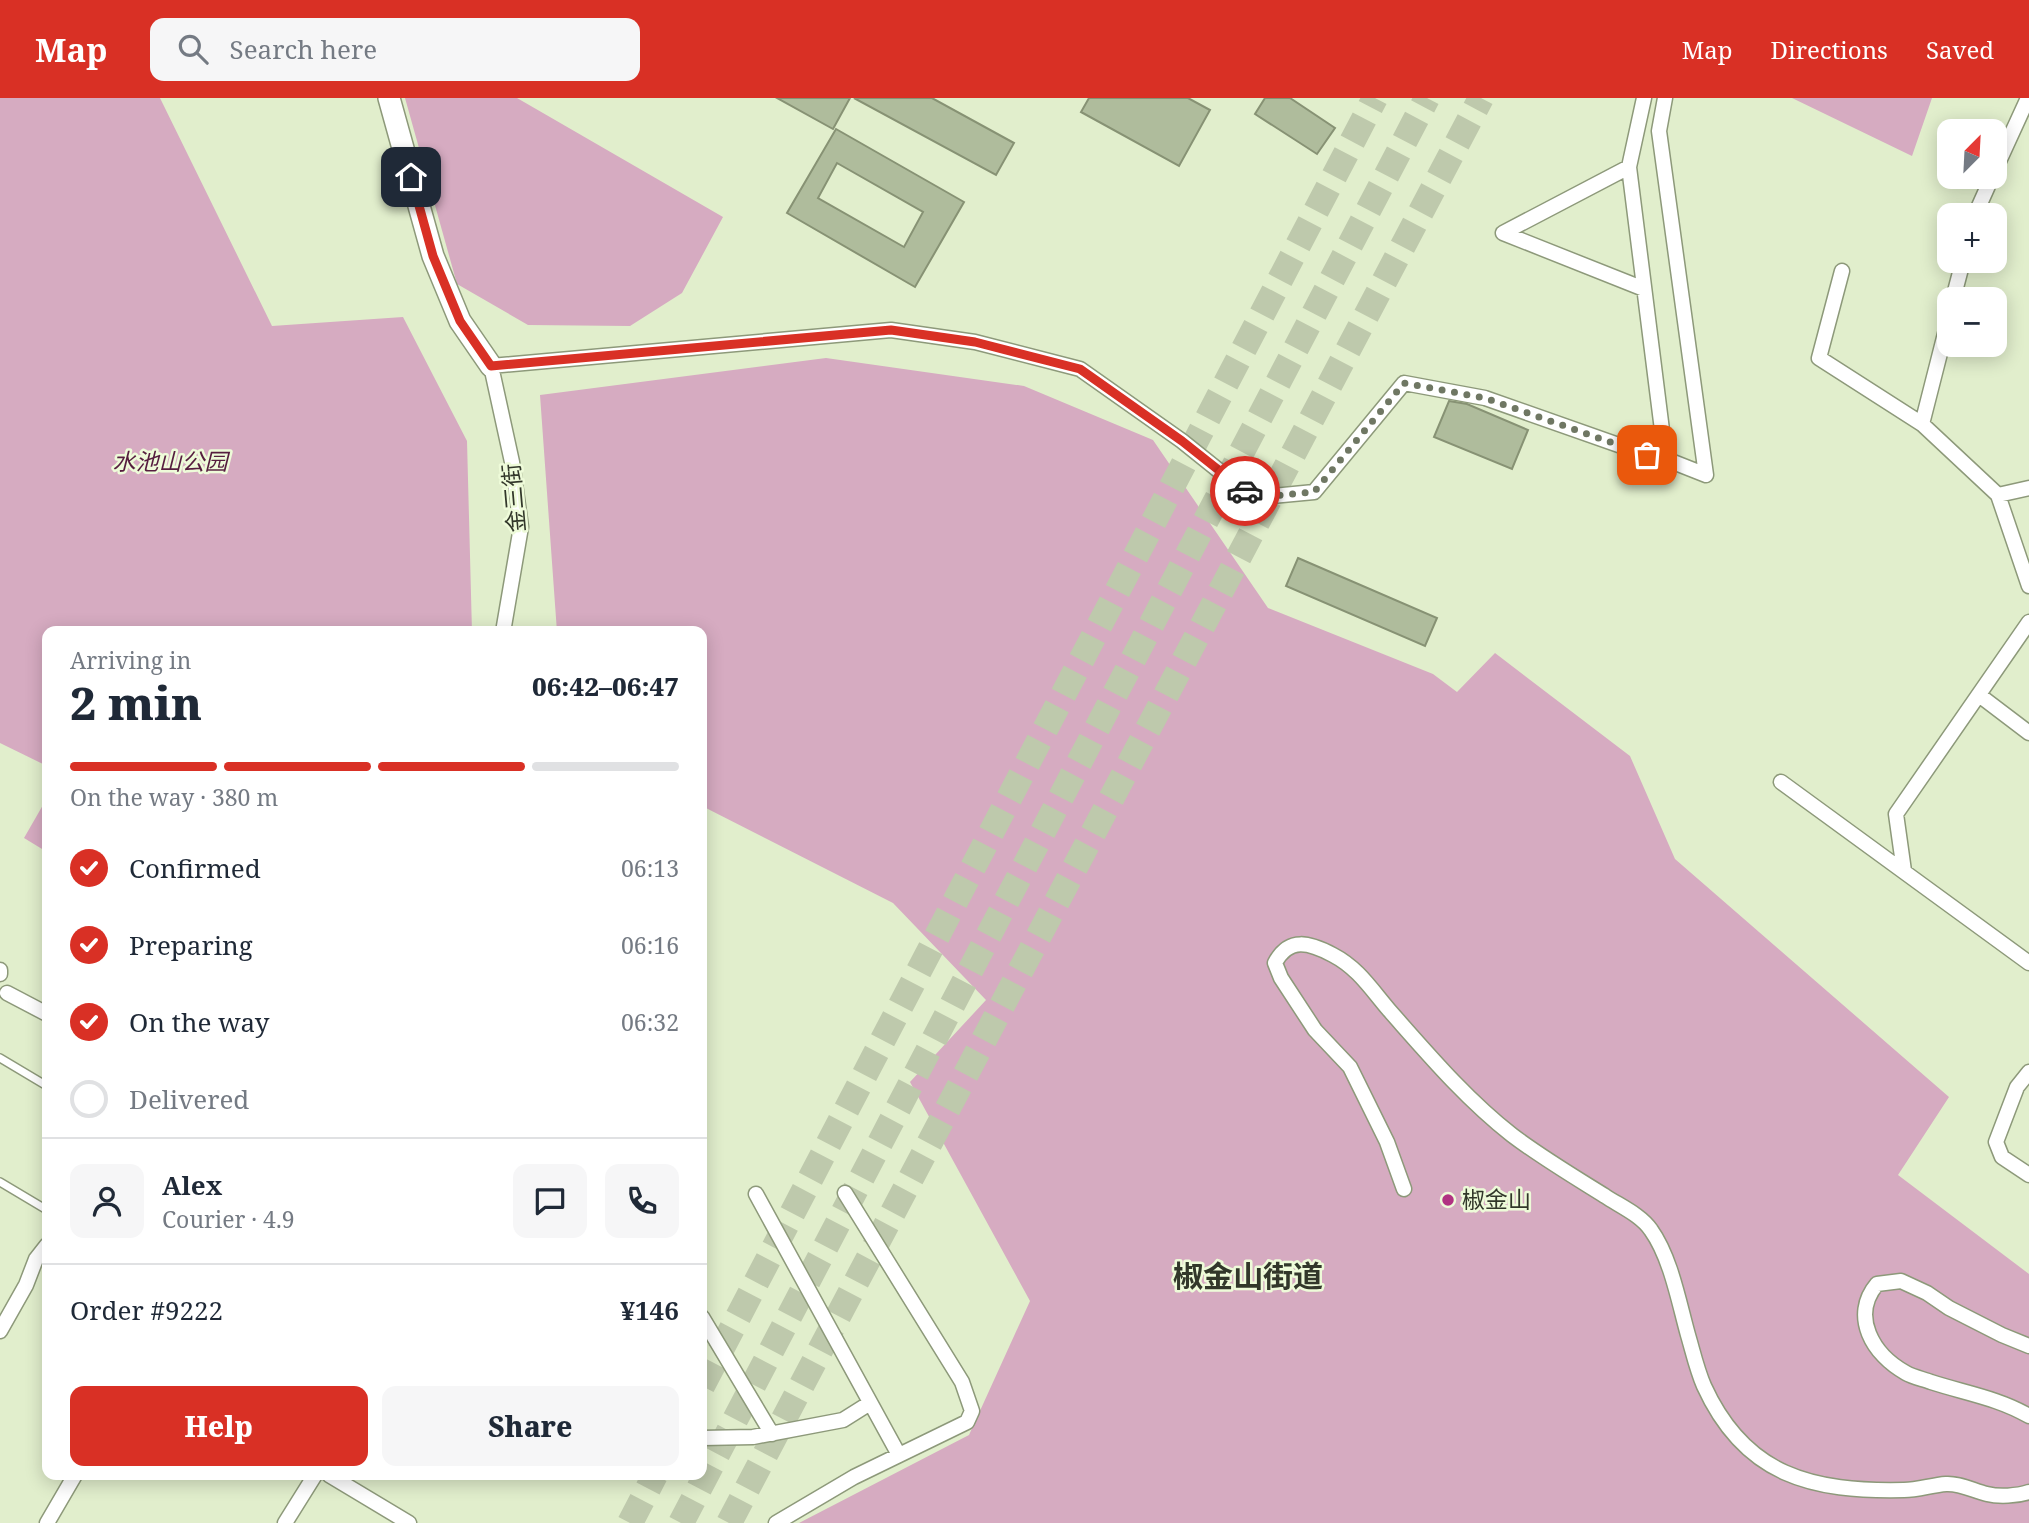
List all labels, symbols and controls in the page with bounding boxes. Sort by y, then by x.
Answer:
search box [150,18,640,81]
text: Map [35,27,108,72]
icon: search [174,30,212,68]
text: Search here [230,31,377,67]
text: Map [1682,33,1733,66]
text: Directions [1771,33,1888,66]
text: Saved [1926,33,1994,66]
north arrow [1937,119,2007,189]
map controls [1937,119,2007,357]
pin [381,147,441,207]
icon: home [392,158,430,196]
button: + [1937,203,2007,273]
button: − [1937,287,2007,357]
pin [1617,425,1677,485]
icon: bag [1628,436,1666,474]
park label: 水池山公园 [113,445,231,477]
courier [1210,456,1280,526]
street label: 金三街 [494,462,532,534]
icon: car [1226,472,1264,510]
text: Arriving in [70,644,191,676]
text: 06:42–06:47 [532,668,679,704]
text: 2 min [70,671,202,733]
text: On the way · 380 m [70,781,278,813]
icon: check [70,849,108,887]
text: Confirmed [129,850,261,886]
text: 06:13 [621,852,679,884]
icon: check [70,926,108,964]
text: Preparing [129,927,253,963]
text: 06:16 [621,929,679,961]
icon: check [70,1003,108,1041]
text: On the way [129,1004,269,1040]
text: 06:32 [621,1006,679,1038]
text: Delivered [129,1081,249,1117]
button: person [70,1164,144,1238]
button: chat [513,1164,587,1238]
button: phone [605,1164,679,1238]
text: Alex [162,1167,222,1203]
place label: 椒金山 [1462,1183,1531,1215]
marker: 椒金山 [1440,1192,1456,1208]
text: Courier · 4.9 [162,1203,295,1235]
district label: 椒金山街道 [1173,1255,1323,1296]
text: Order #9222 [70,1292,223,1328]
text: ¥146 [620,1292,679,1328]
button: Help [70,1386,368,1466]
button: Share [382,1386,679,1466]

